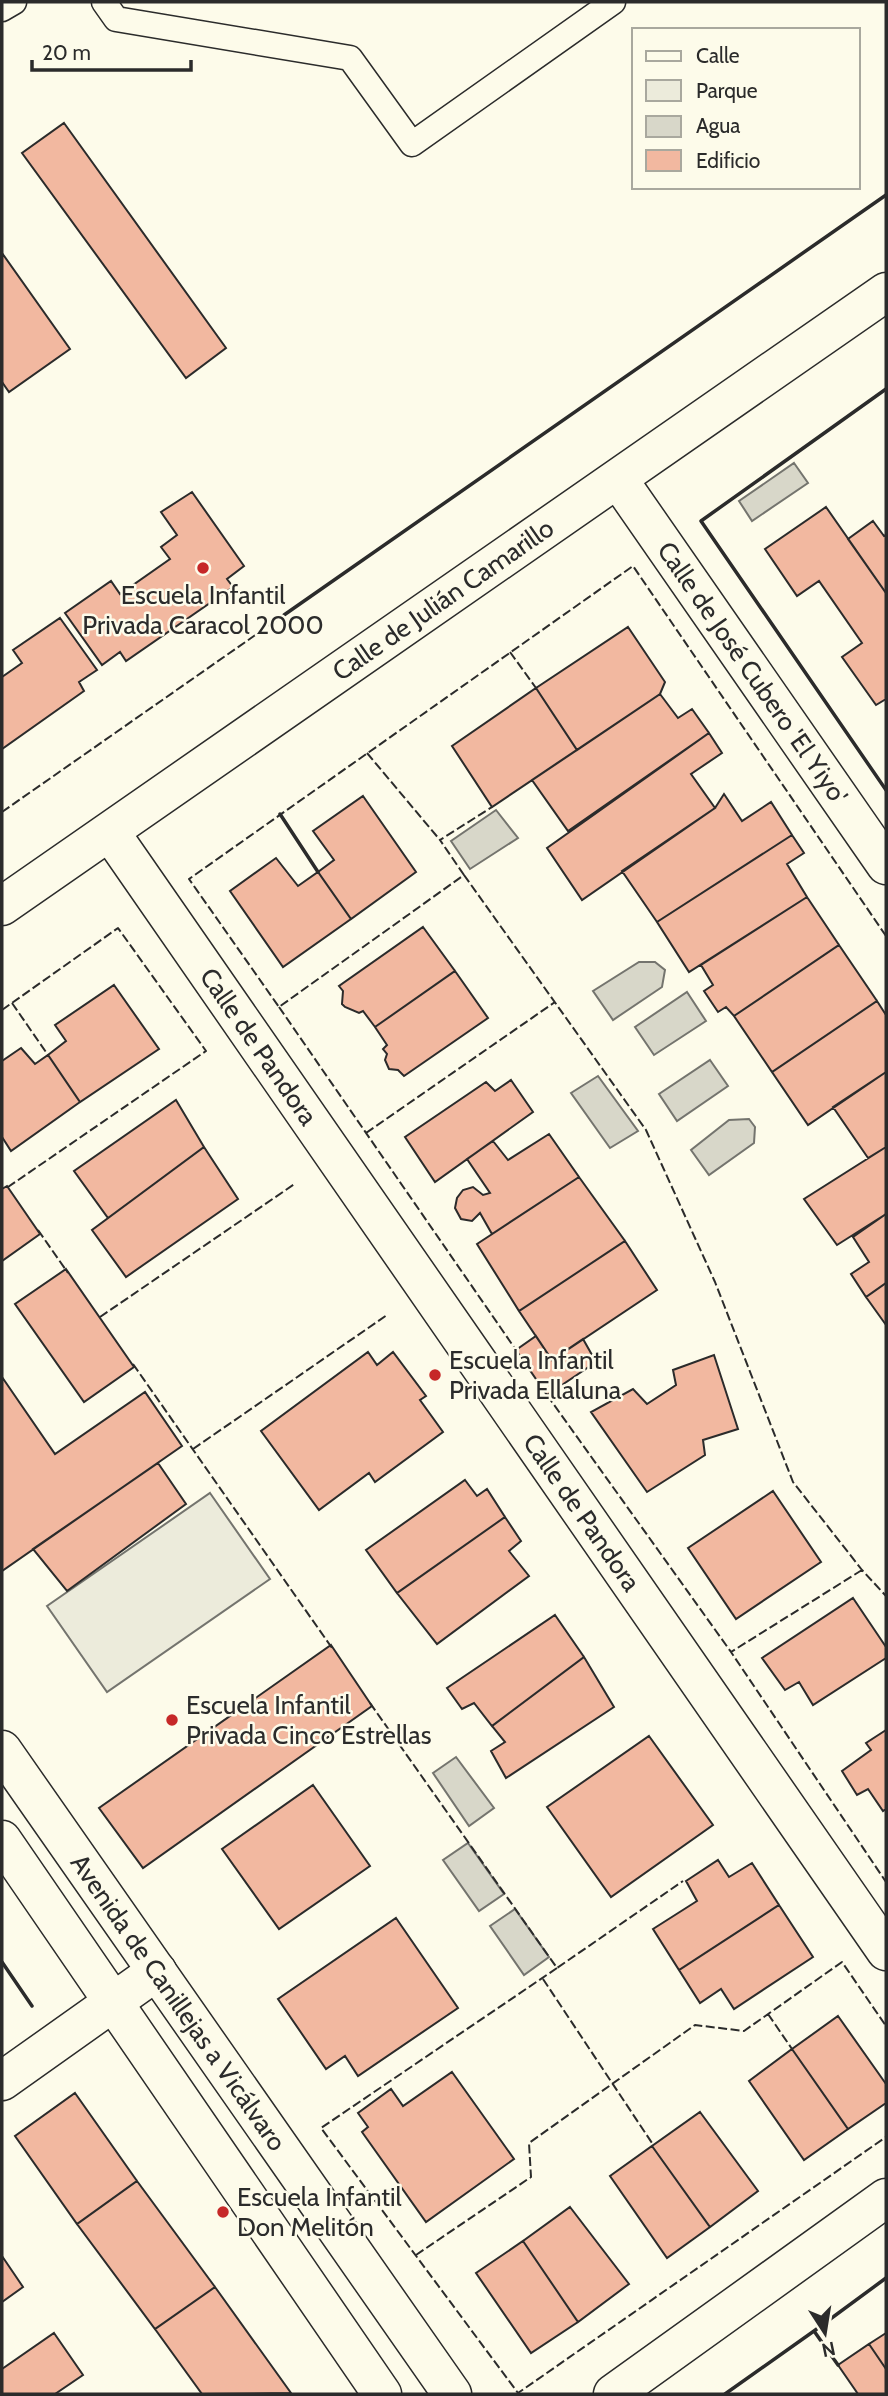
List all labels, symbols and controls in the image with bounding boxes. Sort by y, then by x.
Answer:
scale bar [32,28,191,72]
legend [632,28,860,189]
text: 20 m [42,40,91,65]
text: Calle [696,43,740,68]
text: Parque [696,78,758,103]
text: Agua [696,113,740,138]
text: Edificio [696,148,760,173]
street label: Calle de Julián Camarillo [326,512,560,688]
street label: Calle de José Cubero 'El Yiyo' [650,535,855,810]
marker: Escuela Infantil Privada Caracol 2000 [195,560,211,576]
place label: Escuela Infantil Privada Caracol 2000 [82,579,324,641]
street label: Calle de Pandora [193,962,325,1132]
place label: Escuela Infantil Privada Ellaluna [449,1344,622,1406]
marker: Escuela Infantil Privada Ellaluna [427,1367,443,1383]
street label: Calle de Pandora [516,1428,648,1598]
place label: Escuela Infantil Privada Cinco Estrellas [186,1689,432,1751]
marker: Escuela Infantil Privada Cinco Estrellas [164,1712,180,1728]
street label: Avenida de Canillejas a Vicálvaro [64,1848,293,2157]
place label: Escuela Infantil Don Melitón [237,2181,402,2243]
marker: Escuela Infantil Don Melitón [215,2204,231,2220]
north arrow [790,2298,860,2368]
text: N [819,2336,837,2362]

